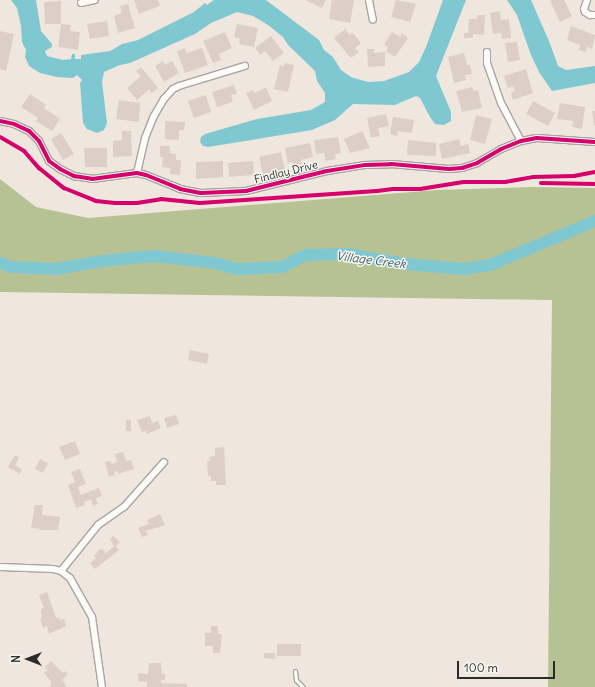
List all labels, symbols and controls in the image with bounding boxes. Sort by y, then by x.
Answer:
street label: Findlay Drive [253,158,319,186]
water label: Village Creek [335,249,407,271]
north arrow [8,639,48,679]
scale bar [459,653,557,679]
text: N [9,655,23,663]
text: 100 m [464,660,498,675]

